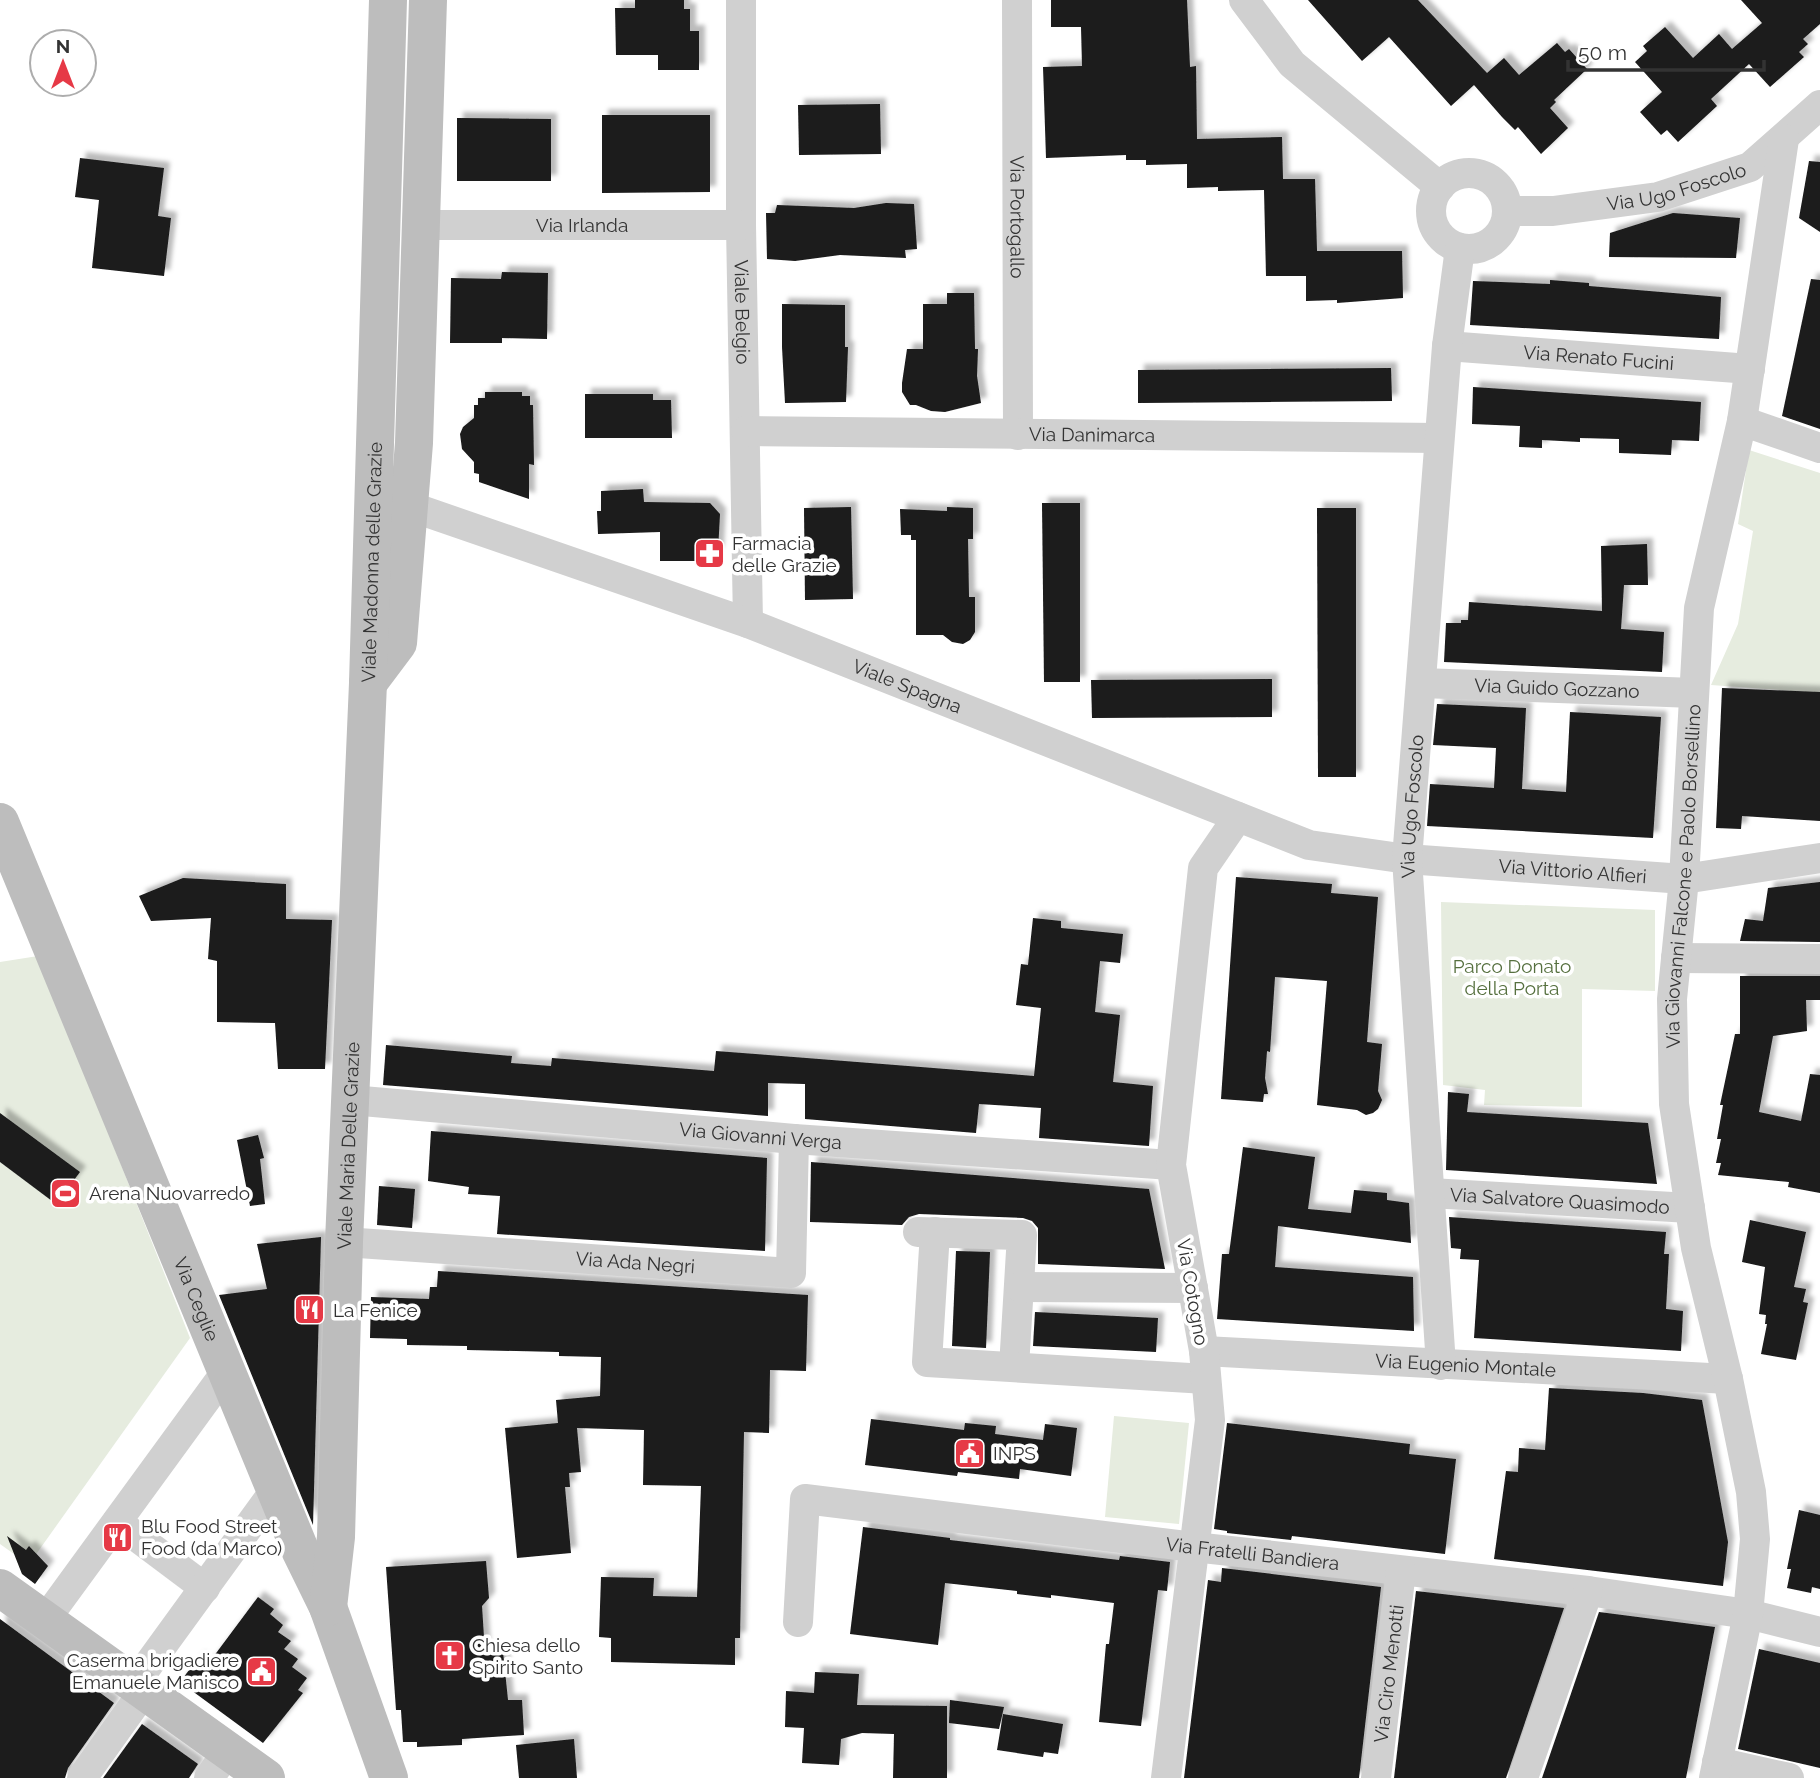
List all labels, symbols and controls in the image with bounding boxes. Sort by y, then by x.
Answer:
north arrow [28,28,98,98]
scale bar [1568,28,1764,72]
text: N [56,35,70,57]
text: 50 m [1578,40,1627,65]
street label: Via Portogallo [1006,155,1029,279]
street label: Via Ugo Foscolo [1605,158,1749,215]
street label: Via Irlanda [536,214,628,236]
street label: Viale Belgio [731,259,754,365]
street label: Via Renato Fucini [1522,341,1675,374]
street label: Via Danimarca [1029,423,1155,446]
street label: Viale Madonna delle Grazie [357,442,386,683]
place label: Farmacia delle Grazie [732,532,837,576]
pharmacy icon: Farmacia delle Grazie [692,537,726,571]
street label: Viale Spagna [850,655,965,718]
street label: Via Guido Gozzano [1474,674,1640,702]
street label: Via Giovanni Falcone e Paolo Borsellino [1661,703,1705,1049]
street label: Via Ugo Foscolo [1396,734,1428,879]
street label: Via Vittorio Alfieri [1498,855,1648,887]
park label: Parco Donato della Porta [1453,955,1571,999]
street label: Viale Maria Delle Grazie [333,1041,364,1250]
street label: Via Giovanni Verga [678,1118,842,1153]
sports icon: Arena Nuovarredo [49,1176,83,1210]
place label: Arena Nuovarredo [89,1182,250,1204]
street label: Via Salvatore Quasimodo [1449,1183,1670,1218]
street label: Via Cotogno [1173,1237,1213,1347]
street label: Via Ada Negri [575,1247,696,1277]
street label: Via Ceglie [170,1254,224,1344]
restaurant icon: La Fenice [293,1293,327,1327]
place label: La Fenice [333,1299,418,1321]
street label: Via Eugenio Montale [1375,1349,1557,1381]
public building icon: INPS [953,1436,987,1470]
place label: INPS [993,1442,1036,1464]
place label: Blu Food Street Food (da Marco) [141,1515,282,1559]
restaurant icon: Blu Food Street Food (da Marco) [101,1520,135,1554]
street label: Via Fratelli Bandiera [1164,1533,1340,1574]
street label: Via Ciro Menotti [1369,1604,1408,1744]
place label: Chiesa dello Spirito Santo [472,1634,583,1678]
church icon: Chiesa dello Spirito Santo [432,1639,466,1673]
place label: Caserma brigadiere Emanuele Manisco [67,1649,239,1693]
public building icon: Caserma brigadiere Emanuele Manisco [245,1654,279,1688]

